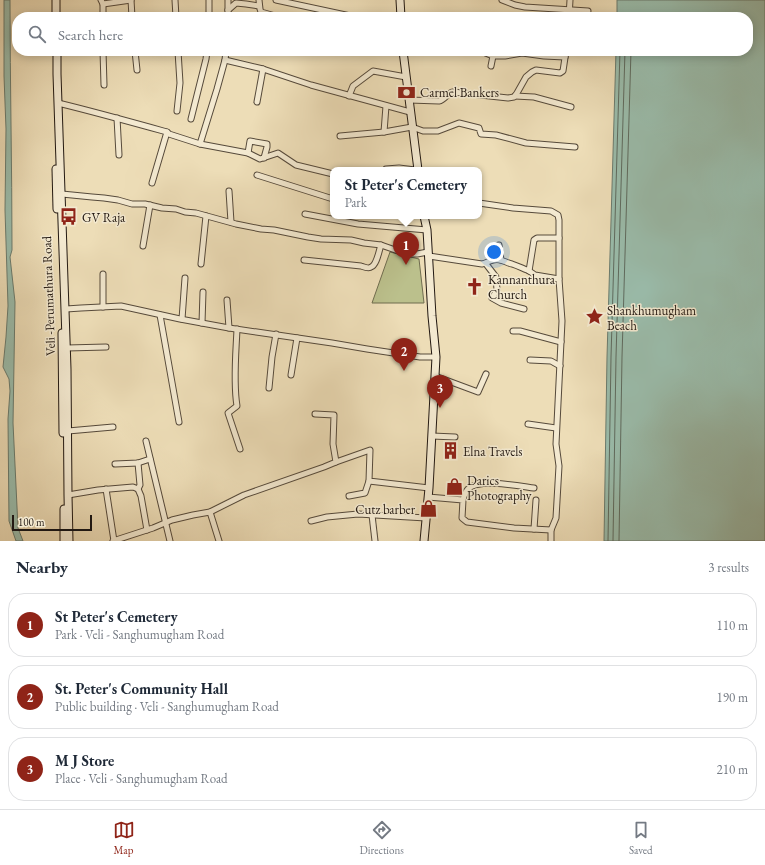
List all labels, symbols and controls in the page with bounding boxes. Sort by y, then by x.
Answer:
search box [12,12,753,56]
icon: search [26,23,48,45]
text: Search here [58,25,123,44]
bank icon: Carmel Bankers [397,82,417,102]
place label: Carmel Bankers [420,84,499,101]
popup [330,167,482,219]
text: St Peter's Cemetery [345,175,467,194]
text: Park [345,194,367,211]
bus stop icon: GV Raja [59,207,79,227]
place label: GV Raja [82,209,126,226]
pin: 1 [393,232,419,265]
street label: Veli -Perumathura Road [38,235,59,356]
your location [484,242,504,262]
place label: Kannanthura Church [488,271,556,303]
church icon: Kannanthura Church [465,276,485,296]
place label: Shankhumugham Beach [607,302,696,334]
place icon: Shankhumugham Beach [584,307,604,327]
pin: 2 [391,338,417,371]
pin: 3 [427,375,453,408]
building icon: Elna Travels [440,441,460,461]
place label: Elna Travels [463,443,523,460]
place label: Darics Photography [467,472,532,504]
shop icon: Darics Photography [444,477,464,497]
shop icon: Cutz barber [418,499,438,519]
place label: Cutz barber [355,501,416,518]
scale bar [12,513,92,532]
text: 100 m [18,515,45,529]
text: Nearby [16,556,68,578]
text: 3 results [708,559,749,576]
text: St Peter's Cemetery [55,607,178,626]
text: 1 [27,617,33,634]
text: 110 m [717,617,748,634]
text: Park · Veli - Sanghumugham Road [55,626,224,643]
text: St. Peter's Community Hall [55,679,228,698]
text: 2 [27,689,33,706]
text: 190 m [717,689,748,706]
text: Public building · Veli - Sanghumugham Road [55,698,279,715]
text: M J Store [55,751,114,770]
text: 3 [27,761,33,778]
text: 210 m [717,761,748,778]
text: Place · Veli - Sanghumugham Road [55,770,228,787]
tab: Map [113,819,135,857]
tab: Directions [360,819,404,857]
tab: Saved [629,819,652,857]

